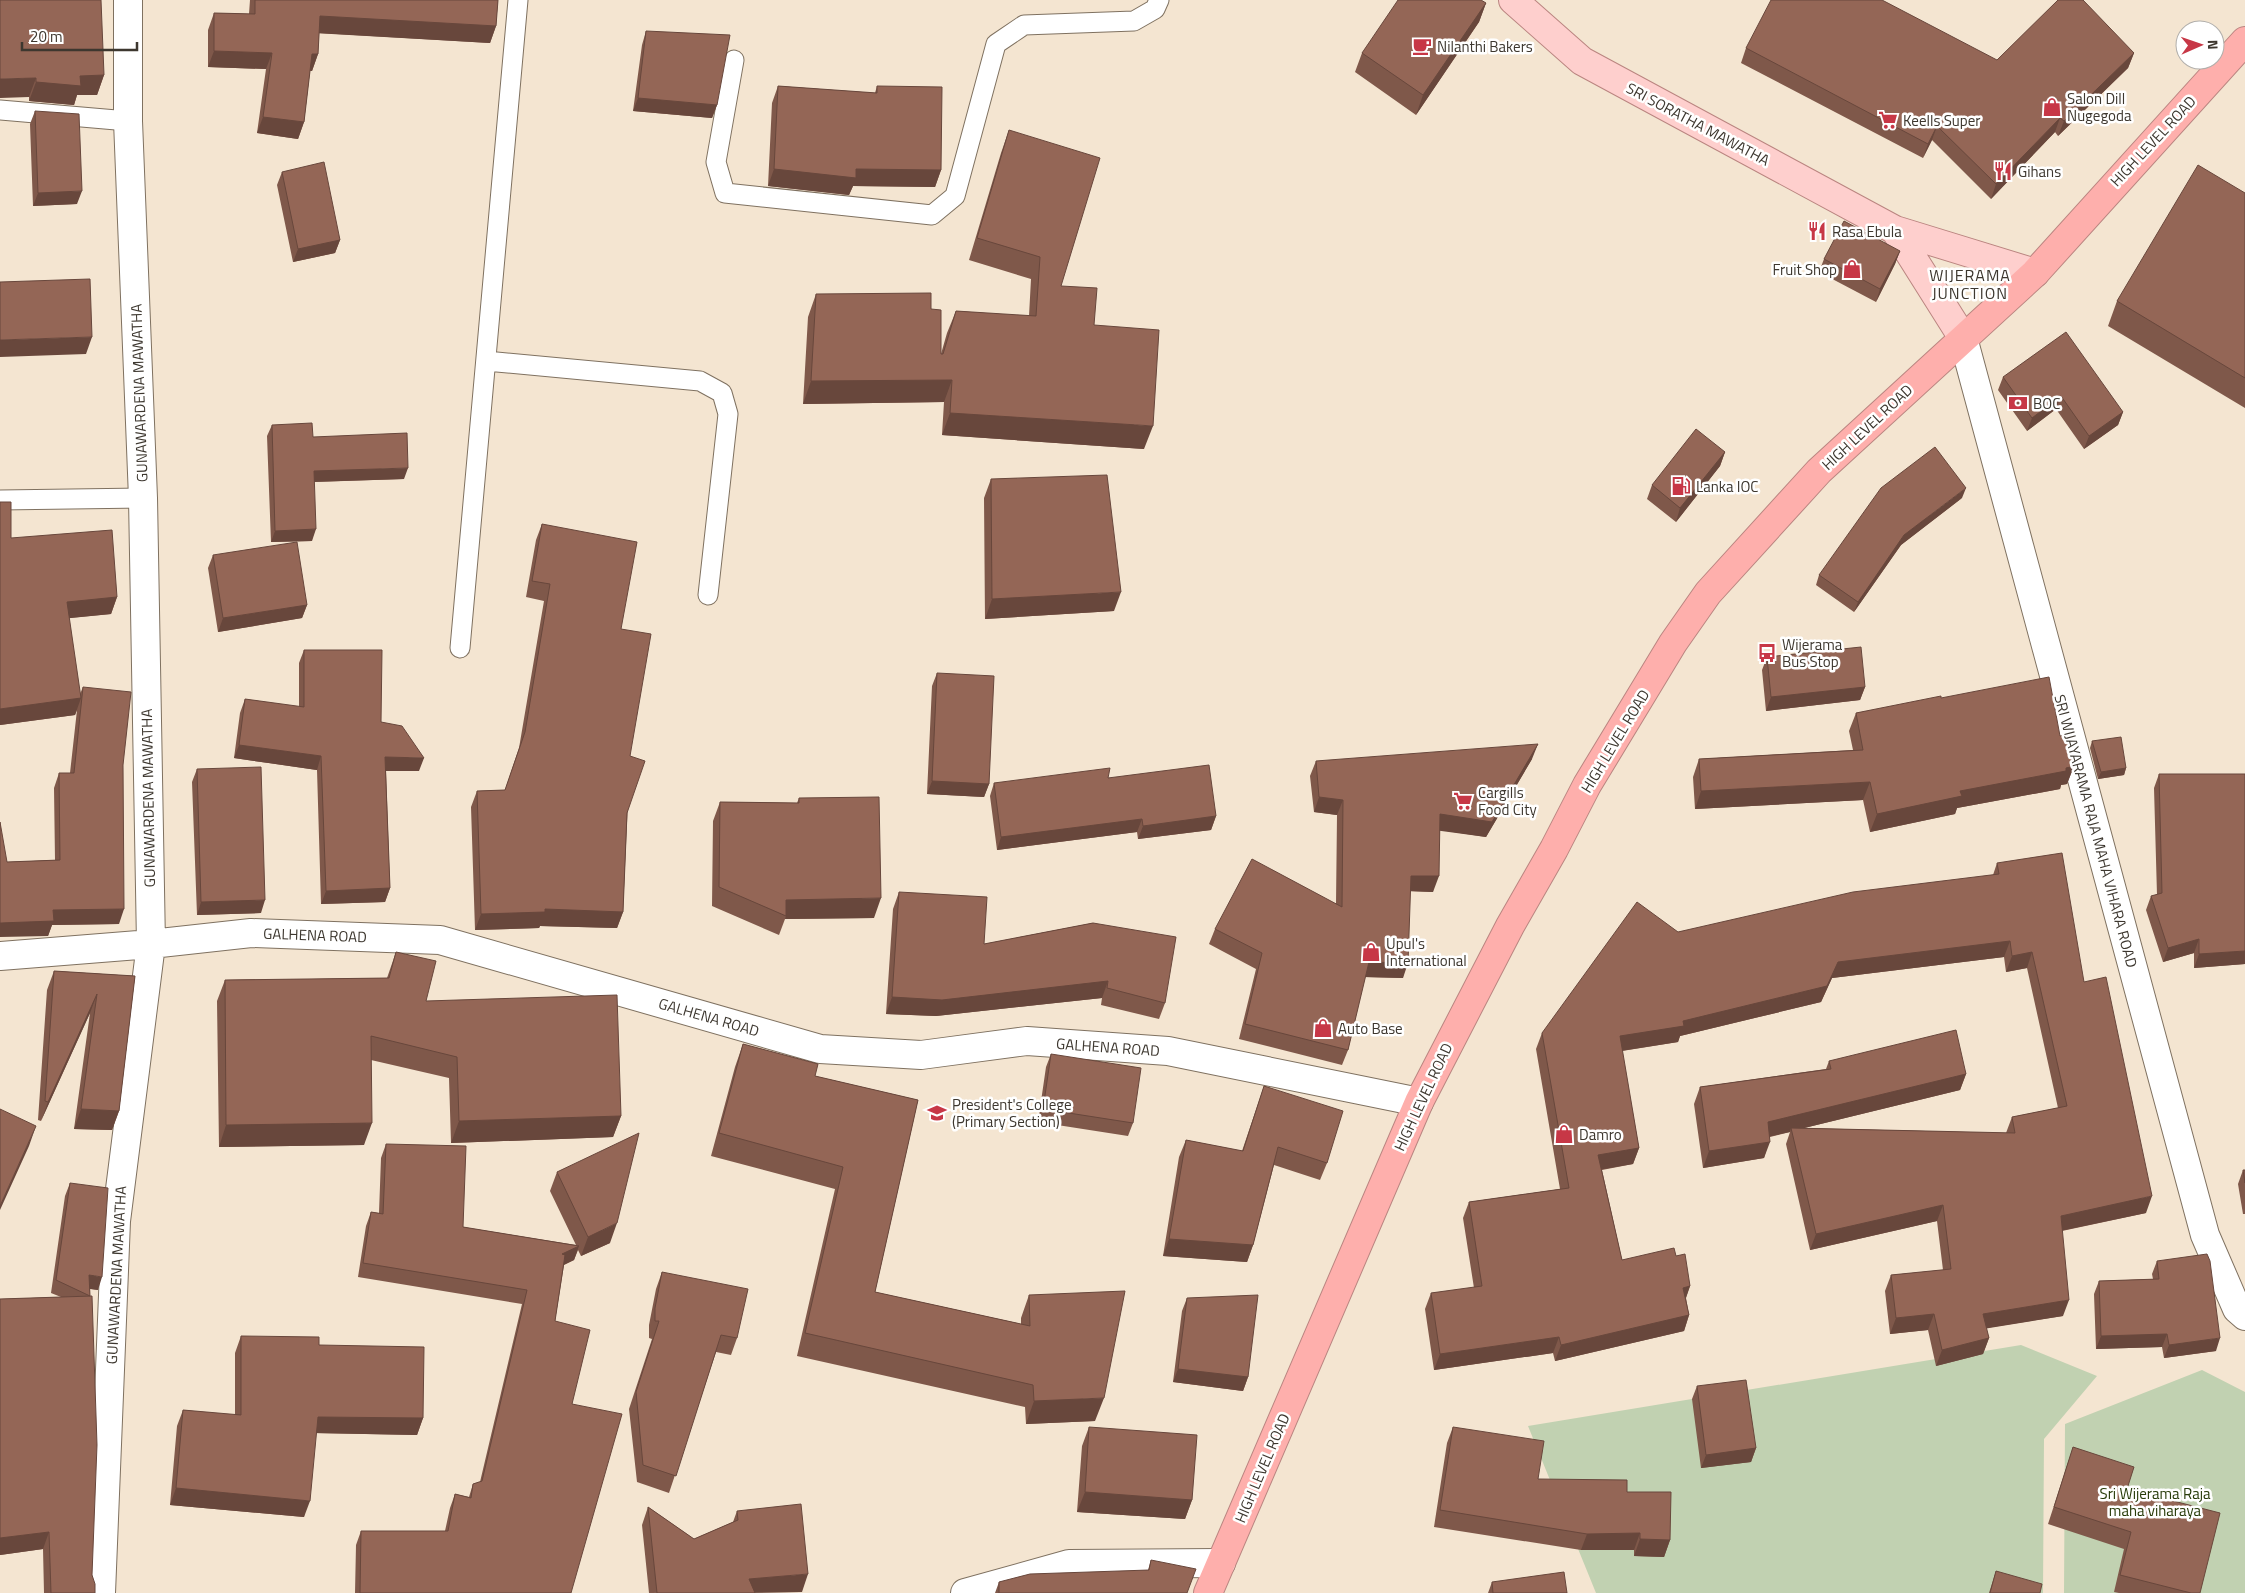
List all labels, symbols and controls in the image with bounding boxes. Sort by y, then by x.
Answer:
scale bar [22,20,138,52]
north arrow [2175,20,2225,70]
text: 20 m [30,25,63,48]
cafe icon: Nilanthi Bakers [1411,35,1433,57]
place label: Nilanthi Bakers [1437,35,1533,58]
text: N [2203,39,2224,50]
street label: SRI SORATHA MAWATHA [1622,76,1774,172]
place label: Salon Dill Nugegoda [2067,87,2132,127]
street label: HIGH LEVEL ROAD [2105,90,2201,192]
shop icon: Salon Dill Nugegoda [2041,96,2063,118]
supermarket icon: Keells Super [1877,109,1899,131]
place label: Keells Super [1903,109,1980,132]
restaurant icon: Gihans [1992,160,2014,182]
place label: Gihans [2018,160,2061,183]
restaurant icon: Rasa Ebula [1806,220,1828,242]
place label: Rasa Ebula [1832,220,1902,243]
place label: Fruit Shop [1772,258,1837,281]
shop icon: Fruit Shop [1841,258,1863,280]
district label: WIJERAMA JUNCTION [1929,263,2011,305]
street label: GUNAWARDENA MAWATHA [124,303,154,483]
street label: HIGH LEVEL ROAD [1816,379,1918,475]
bank icon: BOC [2007,392,2029,414]
place label: BOC [2033,392,2060,415]
fuel station icon: Lanka IOC [1670,475,1692,497]
place label: Lanka IOC [1696,475,1758,498]
place label: Wijerama Bus Stop [1782,633,1843,673]
bus stop icon: Wijerama Bus Stop [1756,642,1778,664]
street label: HIGH LEVEL ROAD [1575,685,1655,797]
street label: SRI WIJAYARAMA RAJA MAHA VIHARA ROAD [2048,692,2144,970]
street label: GUNAWARDENA MAWATHA [135,709,161,887]
place label: Cargills Food City [1478,781,1537,821]
supermarket icon: Cargills Food City [1452,790,1474,812]
street label: GALHENA ROAD [263,922,367,948]
place label: Upul's International [1386,932,1467,972]
shop icon: Upul's International [1360,941,1382,963]
street label: GALHENA ROAD [656,992,762,1042]
shop icon: Auto Base [1312,1017,1334,1039]
place label: Auto Base [1338,1017,1403,1040]
street label: GALHENA ROAD [1055,1032,1161,1062]
street label: HIGH LEVEL ROAD [1388,1039,1458,1155]
place label: President's College (Primary Section) [952,1093,1072,1133]
school or university icon: President's College (Primary Section) [926,1102,948,1124]
shop icon: Damro [1553,1123,1575,1145]
place label: Damro [1579,1123,1622,1146]
street label: GUNAWARDENA MAWATHA [100,1185,132,1365]
street label: HIGH LEVEL ROAD [1229,1410,1295,1526]
park label: Sri Wijerama Raja maha viharaya [2100,1482,2211,1522]

